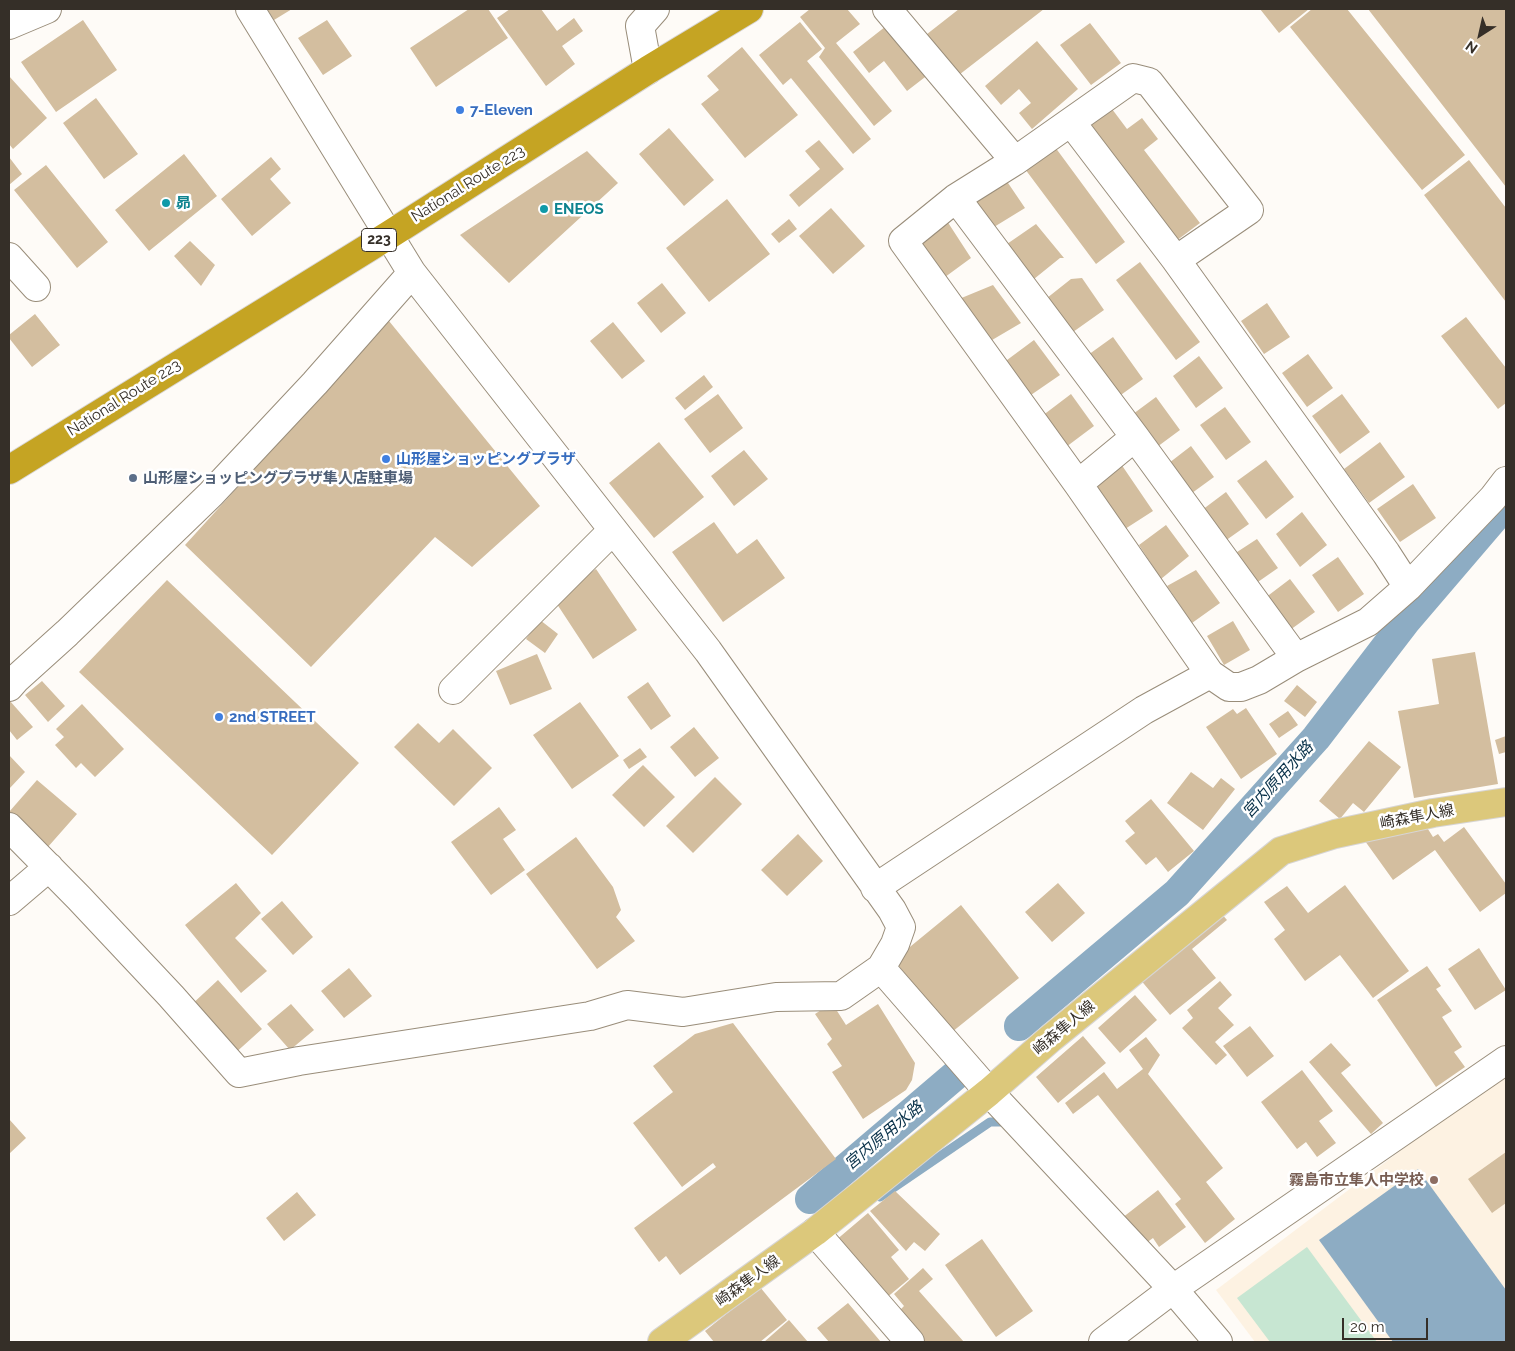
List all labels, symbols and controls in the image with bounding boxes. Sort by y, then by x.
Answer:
north arrow [1455,10,1505,60]
text: N [1462,38,1480,57]
place label: 7-Eleven [470,101,533,119]
marker: 7-Eleven [454,104,466,116]
street label: National Route 223 [408,142,528,226]
place label: 昴 [176,194,191,212]
marker: 昴 [160,197,172,209]
place label: ENEOS [554,200,604,218]
marker: ENEOS [538,203,550,215]
road number: 223 [362,228,396,252]
street label: National Route 223 [64,356,184,440]
place label: 山形屋ショッピングプラザ [396,450,576,468]
marker: 山形屋ショッピングプラザ [380,453,392,465]
place label: 山形屋ショッピングプラザ隼人店駐車場 [143,469,413,487]
marker: 山形屋ショッピングプラザ隼人店駐車場 [127,472,139,484]
place label: 2nd STREET [229,708,316,726]
marker: 2nd STREET [213,711,225,723]
water label: 宮内原用水路 [1239,738,1317,822]
street label: 崎森隼人線 [1378,801,1456,833]
street label: 崎森隼人線 [1029,997,1099,1059]
water label: 宮内原用水路 [841,1098,927,1174]
place label: 霧島市立隼人中学校 [1289,1171,1424,1189]
marker: 霧島市立隼人中学校 [1428,1174,1440,1186]
street label: 崎森隼人線 [712,1252,784,1310]
scale bar [1345,1308,1431,1340]
text: 20 m [1350,1318,1385,1336]

